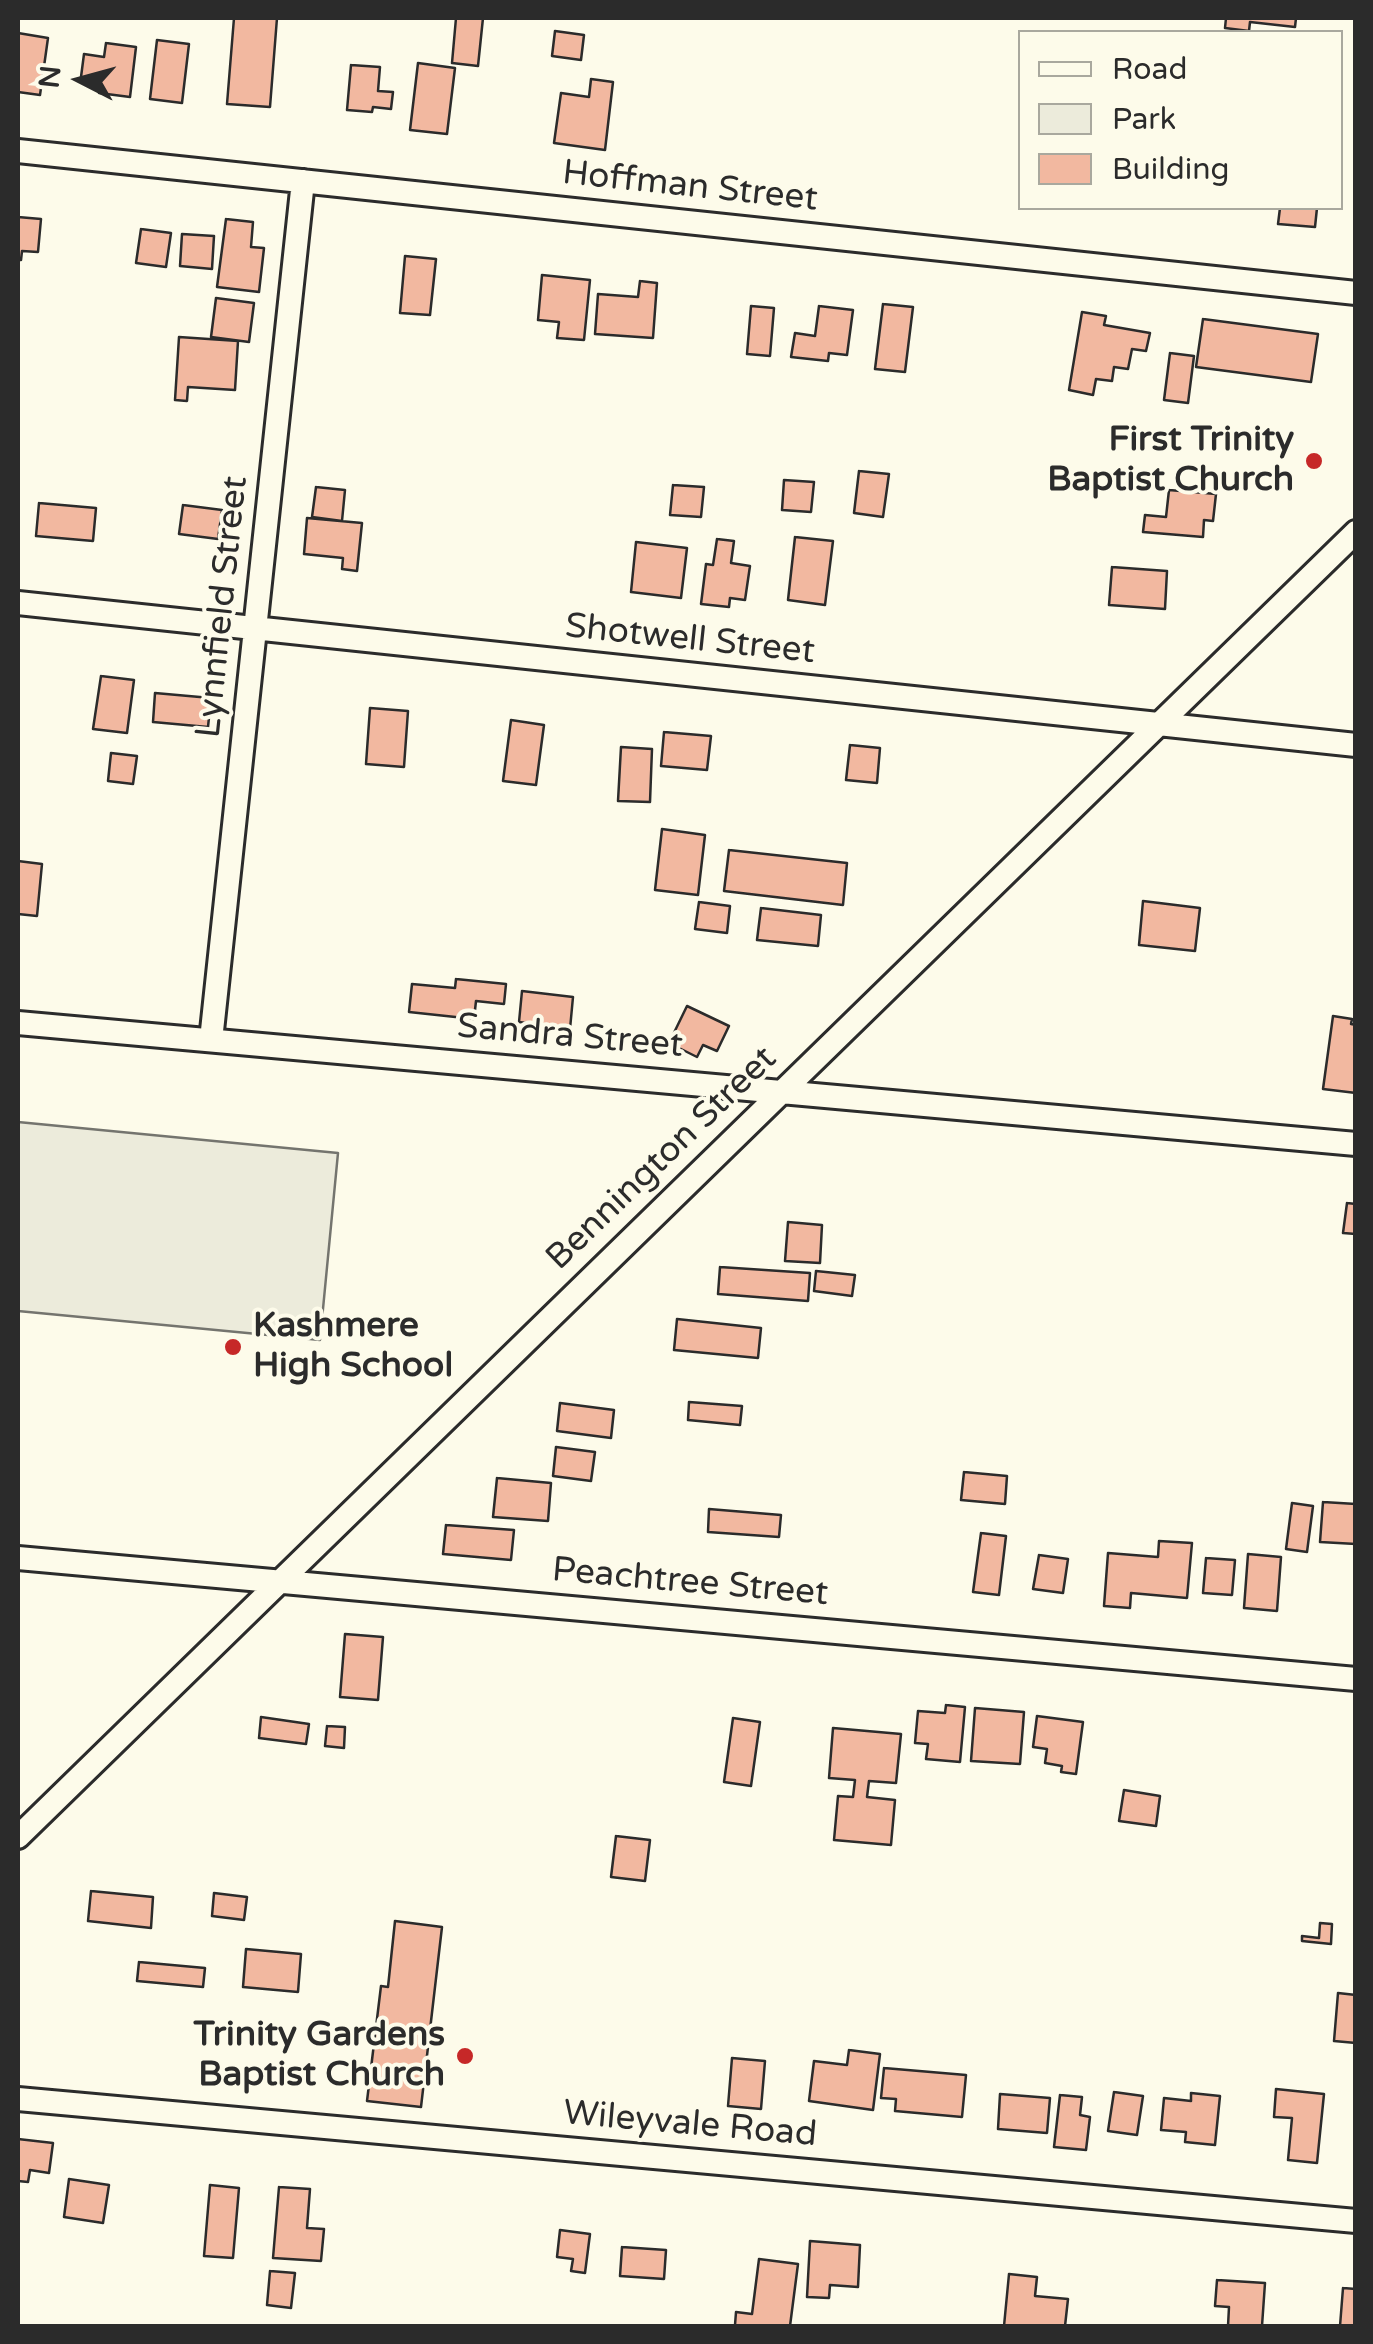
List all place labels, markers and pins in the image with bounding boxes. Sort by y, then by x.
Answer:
place label: First Trinity Baptist Church [1047,420,1294,502]
marker: First Trinity Baptist Church [1303,450,1325,472]
place label: Kashmere High School [253,1306,453,1388]
marker: Kashmere High School [222,1336,244,1358]
place label: Trinity Gardens Baptist Church [193,2015,445,2097]
marker: Trinity Gardens Baptist Church [454,2045,476,2067]

